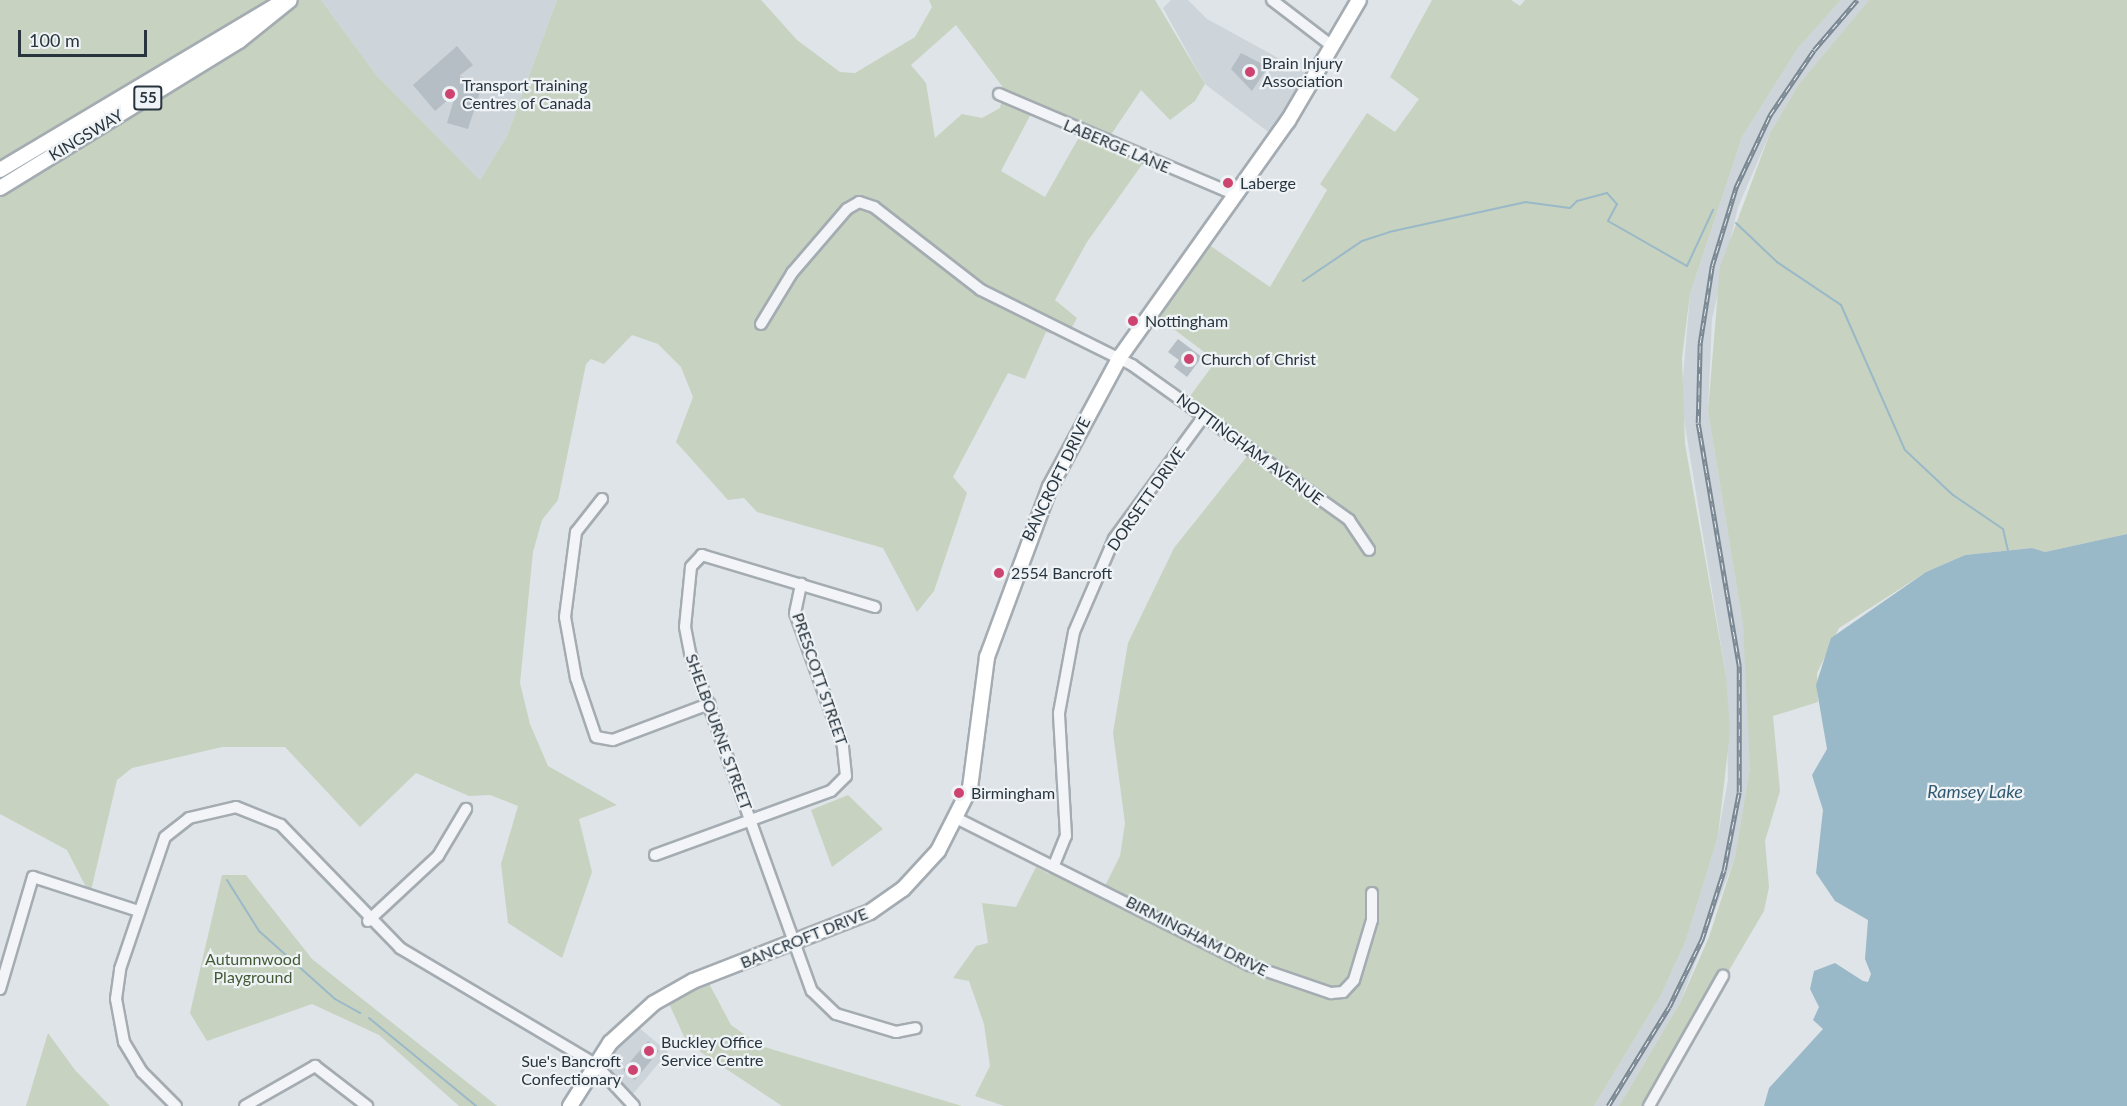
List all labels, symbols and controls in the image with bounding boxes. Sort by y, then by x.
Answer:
scale bar [21,18,150,56]
text: 100 m [29,29,80,51]
place label: Brain Injury Association [1262,53,1343,91]
marker: Brain Injury Association [1243,65,1257,79]
place label: Transport Training Centres of Canada [462,75,592,113]
road number: 55 [133,86,163,110]
marker: Transport Training Centres of Canada [443,87,457,101]
street label: KINGSWAY [45,105,127,165]
street label: LABERGE LANE [1061,115,1173,177]
place label: Laberge [1240,173,1296,193]
marker: Laberge [1221,176,1235,190]
place label: Nottingham [1145,311,1228,331]
marker: Nottingham [1126,314,1140,328]
place label: Church of Christ [1201,349,1316,369]
marker: Church of Christ [1182,352,1196,366]
street label: NOTTINGHAM AVENUE [1173,389,1327,509]
street label: BANCROFT DRIVE [1018,414,1094,544]
street label: DORSETT DRIVE [1103,443,1189,555]
place label: 2554 Bancroft [1011,563,1112,583]
marker: 2554 Bancroft [992,566,1006,580]
street label: PRESCOTT STREET [788,610,852,748]
street label: SHELBOURNE STREET [682,651,756,813]
water label: Ramsey Lake [1927,780,2023,802]
place label: Birmingham [971,783,1055,803]
marker: Birmingham [952,786,966,800]
street label: BIRMINGHAM DRIVE [1123,892,1271,980]
street label: BANCROFT DRIVE [737,904,871,972]
park label: Autumnwood Playground [205,949,301,987]
place label: Buckley Office Service Centre [661,1032,764,1070]
marker: Buckley Office Service Centre [642,1044,656,1058]
place label: Sue's Bancroft Confectionary [521,1051,621,1089]
marker: Sue's Bancroft Confectionary [626,1063,640,1077]

